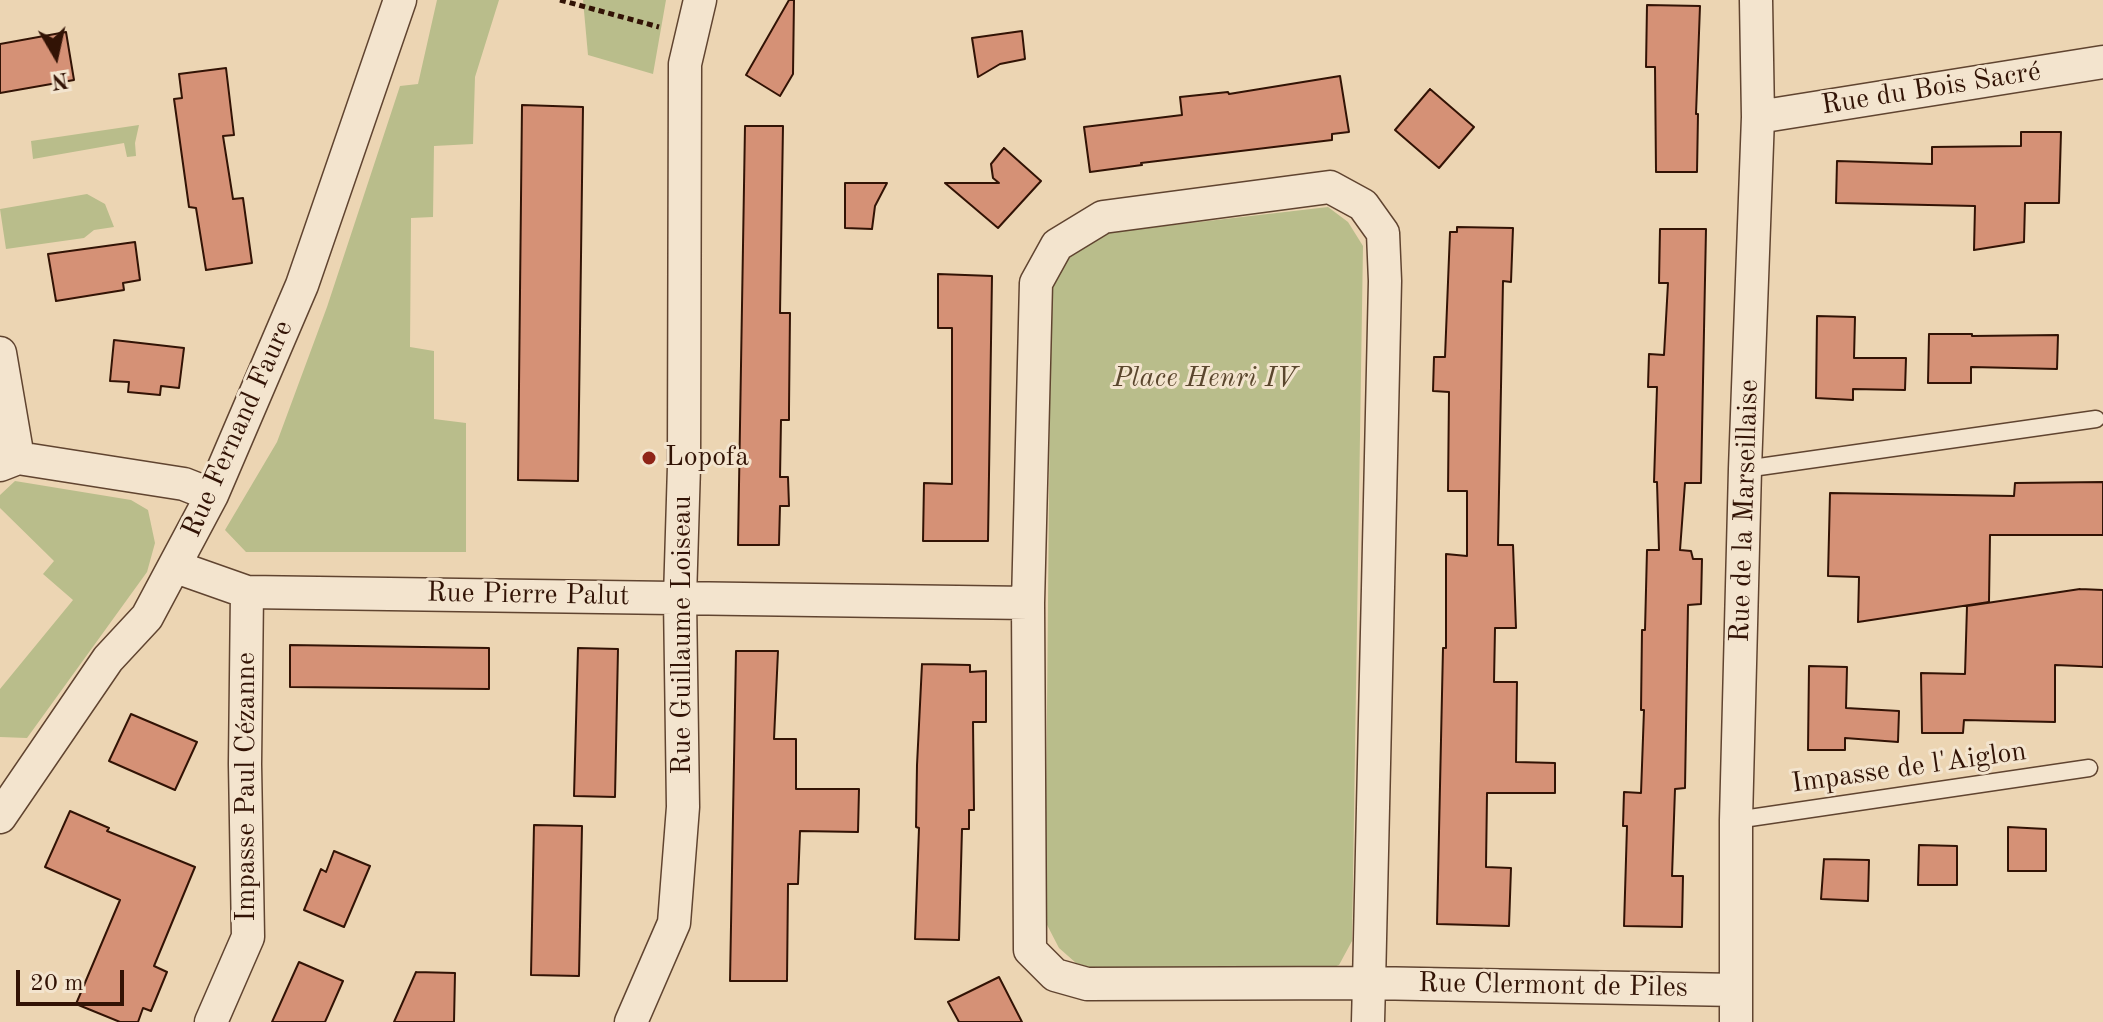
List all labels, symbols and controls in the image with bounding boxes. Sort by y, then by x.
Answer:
north arrow [16,16,96,96]
street label: Rue du Bois Sacré [1819,55,2043,123]
text: N [50,68,70,92]
street label: Rue Fernand Faure [175,315,301,543]
park label: Place Henri IV [1113,362,1297,396]
street label: Rue de la Marseillaise [1724,379,1766,643]
place label: Lopofa [665,441,749,475]
marker: Lopofa [640,449,658,467]
street label: Rue Guillaume Loiseau [666,495,700,775]
street label: Rue Pierre Palut [426,576,630,614]
street label: Impasse Paul Cézanne [230,652,264,922]
street label: Impasse de l'Aiglon [1789,735,2029,801]
scale bar [20,954,128,1004]
street label: Rue Clermont de Piles [1418,967,1688,1005]
text: 20 m [30,972,84,996]

